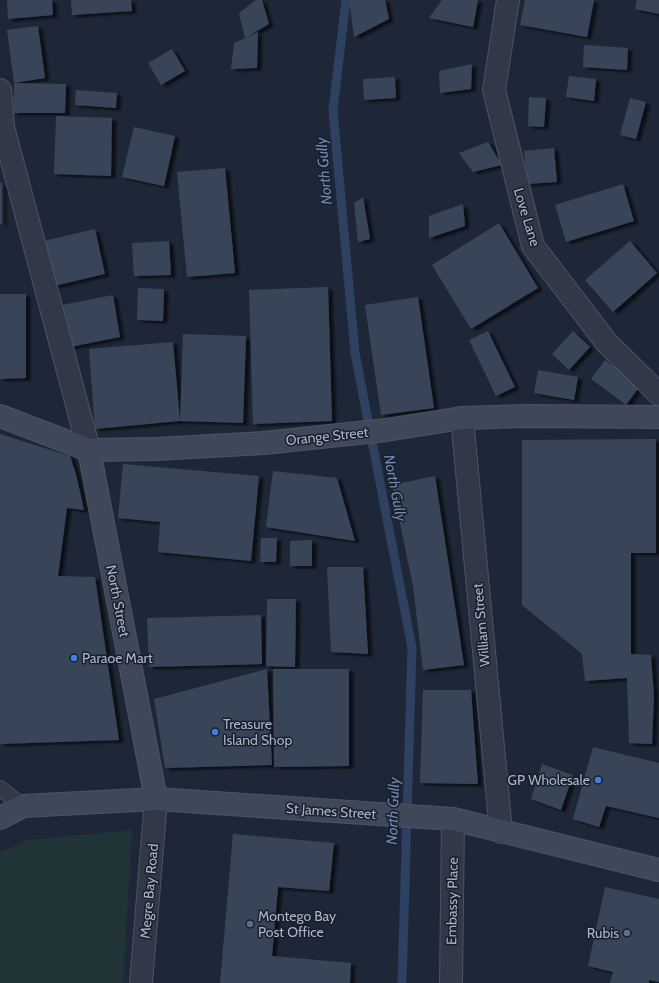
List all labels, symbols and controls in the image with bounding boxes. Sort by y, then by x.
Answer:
water label: North Gully [312,135,336,205]
street label: Love Lane [510,186,544,248]
street label: Orange Street [285,423,369,449]
water label: North Gully [380,453,410,524]
street label: North Street [102,563,134,639]
street label: William Street [468,582,494,668]
place label: Paraoe Mart [82,649,153,667]
marker: Paraoe Mart [69,653,79,663]
place label: Treasure Island Shop [223,715,292,749]
marker: Treasure Island Shop [210,727,220,737]
place label: GP Wholesale [508,771,590,789]
marker: GP Wholesale [593,775,603,785]
water label: North Gully [383,776,403,845]
street label: St James Street [285,799,377,823]
street label: Megre Bay Road [136,843,162,939]
street label: Embassy Place [442,857,462,945]
place label: Montego Bay Post Office [258,907,336,941]
marker: Montego Bay Post Office [245,919,255,929]
place label: Rubis [587,924,619,942]
marker: Rubis [622,928,632,938]

